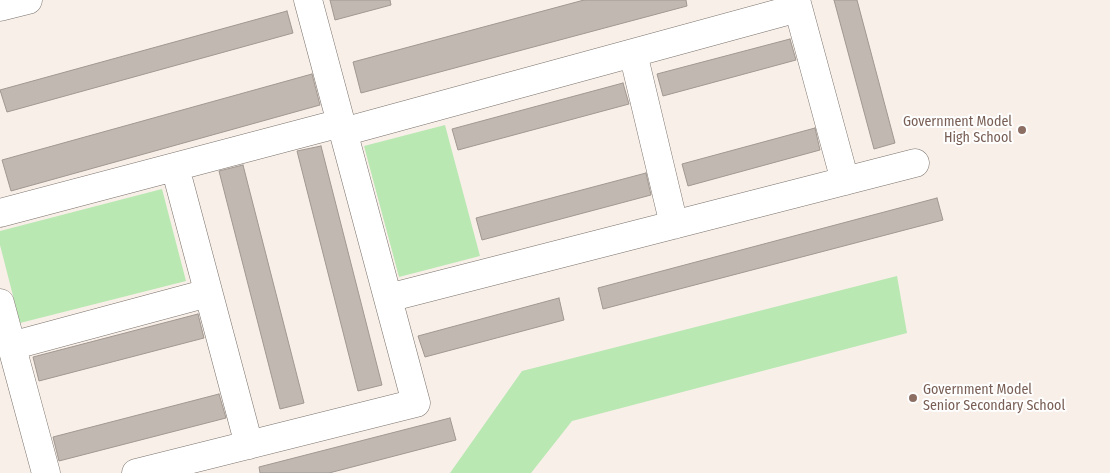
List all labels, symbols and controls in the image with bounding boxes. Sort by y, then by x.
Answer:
place label: Government Model High School [903,114,1012,146]
marker: Government Model High School [1016,124,1028,136]
place label: Government Model Senior Secondary School [923,382,1065,414]
marker: Government Model Senior Secondary School [907,392,919,404]

